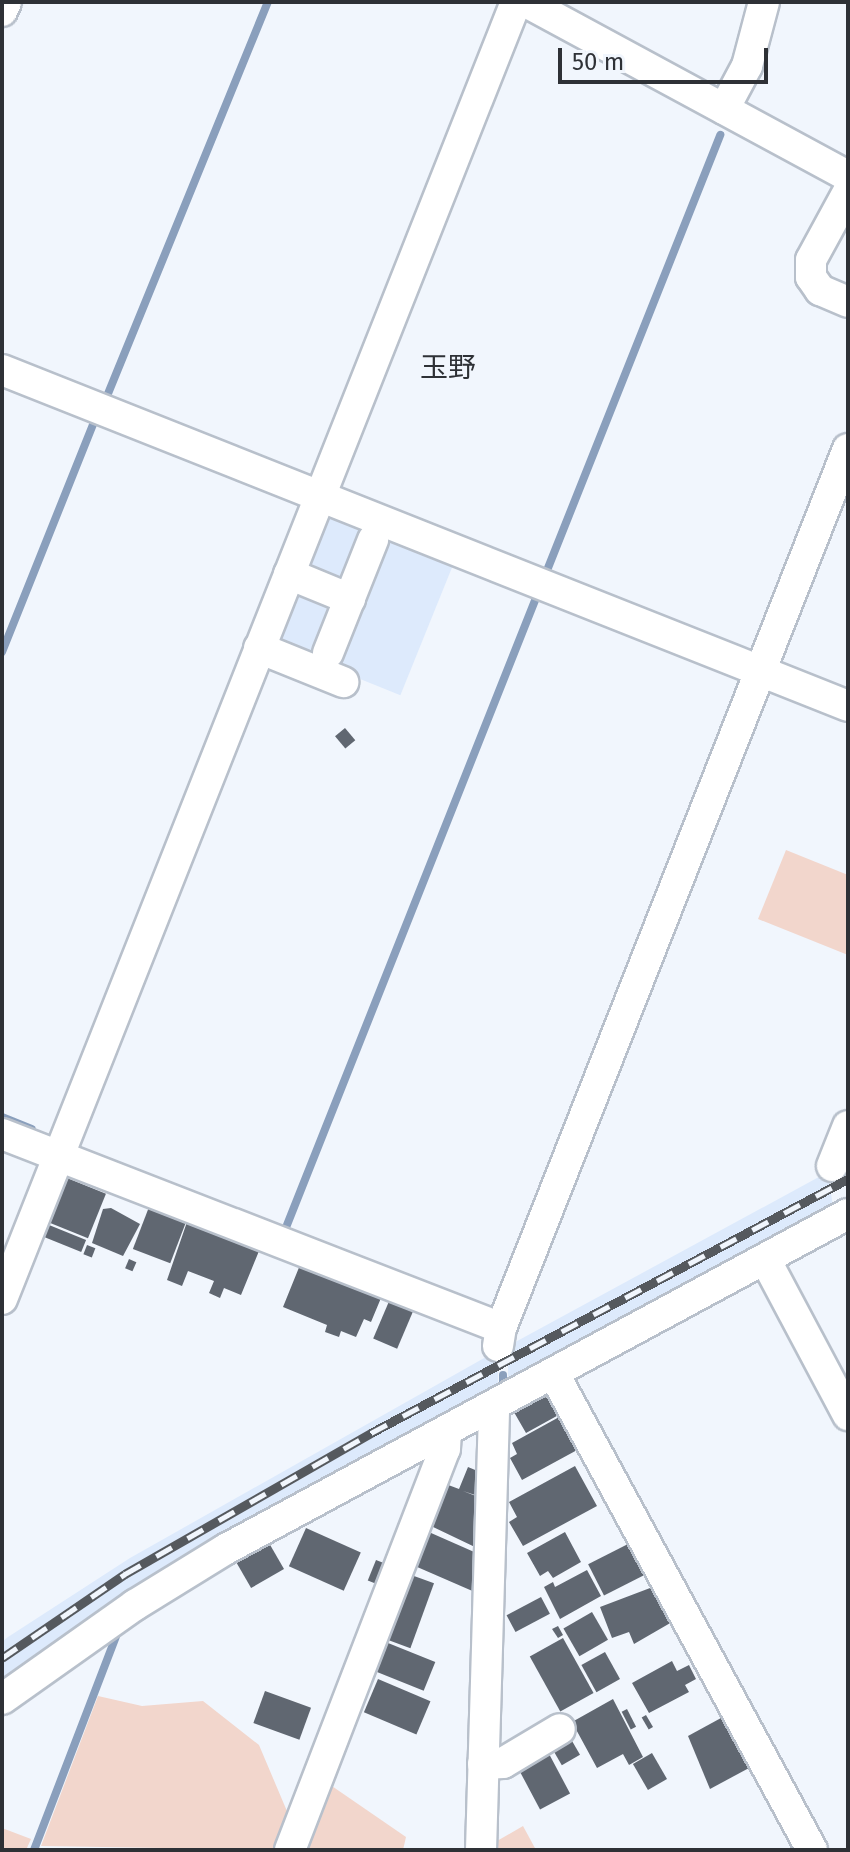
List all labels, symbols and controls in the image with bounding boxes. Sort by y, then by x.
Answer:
scale bar [562,32,772,82]
text: 50 m [572,48,624,76]
district label: 玉野 [420,351,476,385]

